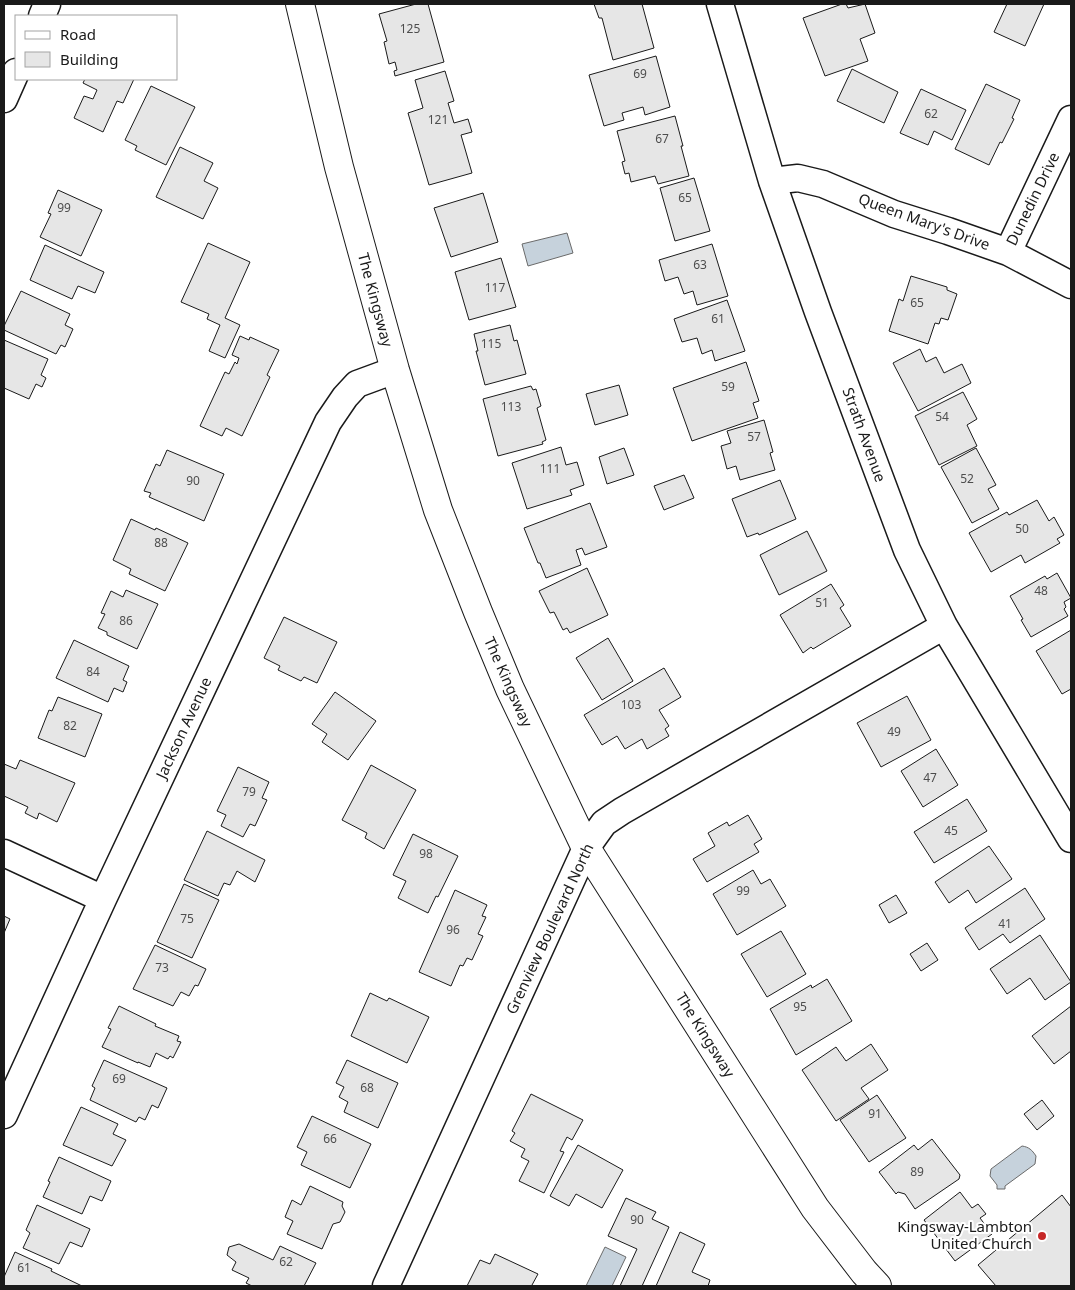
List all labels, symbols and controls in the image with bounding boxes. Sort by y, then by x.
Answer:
legend [15,15,178,80]
house number: 125 [400,20,420,37]
text: Road [60,24,96,44]
text: Building [60,49,118,69]
house number: 69 [633,65,647,82]
house number: 62 [924,105,938,122]
house number: 121 [428,111,448,128]
house number: 67 [655,130,669,147]
street label: Dunedin Drive [1001,149,1063,248]
street label: Queen Mary's Drive [856,188,993,254]
house number: 65 [678,189,692,206]
house number: 99 [57,199,71,216]
street label: The Kingsway [354,250,398,349]
house number: 63 [693,256,707,273]
house number: 117 [485,279,505,296]
house number: 65 [910,294,924,311]
house number: 61 [711,310,725,327]
house number: 115 [481,335,501,352]
house number: 59 [721,378,735,395]
street label: Strath Avenue [839,385,891,485]
house number: 113 [501,398,521,415]
house number: 54 [935,408,949,425]
house number: 57 [747,428,761,445]
house number: 111 [540,460,560,477]
house number: 52 [960,470,974,487]
house number: 90 [186,472,200,489]
house number: 50 [1015,520,1029,537]
house number: 88 [154,534,168,551]
house number: 48 [1034,582,1048,599]
house number: 51 [815,594,829,611]
house number: 86 [119,612,133,629]
street label: The Kingsway [480,633,538,730]
house number: 84 [86,663,100,680]
street label: Jackson Avenue [150,674,215,783]
house number: 103 [621,696,641,713]
house number: 82 [63,717,77,734]
house number: 49 [887,723,901,740]
house number: 47 [923,769,937,786]
house number: 79 [242,783,256,800]
house number: 45 [944,822,958,839]
street label: Grenview Boulevard North [501,840,598,1017]
house number: 98 [419,845,433,862]
house number: 99 [736,882,750,899]
house number: 75 [180,910,194,927]
house number: 41 [998,915,1012,932]
house number: 96 [446,921,460,938]
house number: 73 [155,959,169,976]
street label: The Kingsway [672,988,740,1081]
house number: 95 [793,998,807,1015]
house number: 69 [112,1070,126,1087]
house number: 68 [360,1079,374,1096]
house number: 91 [868,1105,882,1122]
house number: 66 [323,1130,337,1147]
house number: 89 [910,1163,924,1180]
house number: 90 [630,1211,644,1228]
place label: Kingsway-Lambton United Church [897,1216,1032,1253]
marker: Kingsway-Lambton United Church [1036,1230,1048,1242]
house number: 62 [279,1253,293,1270]
house number: 61 [17,1259,31,1276]

